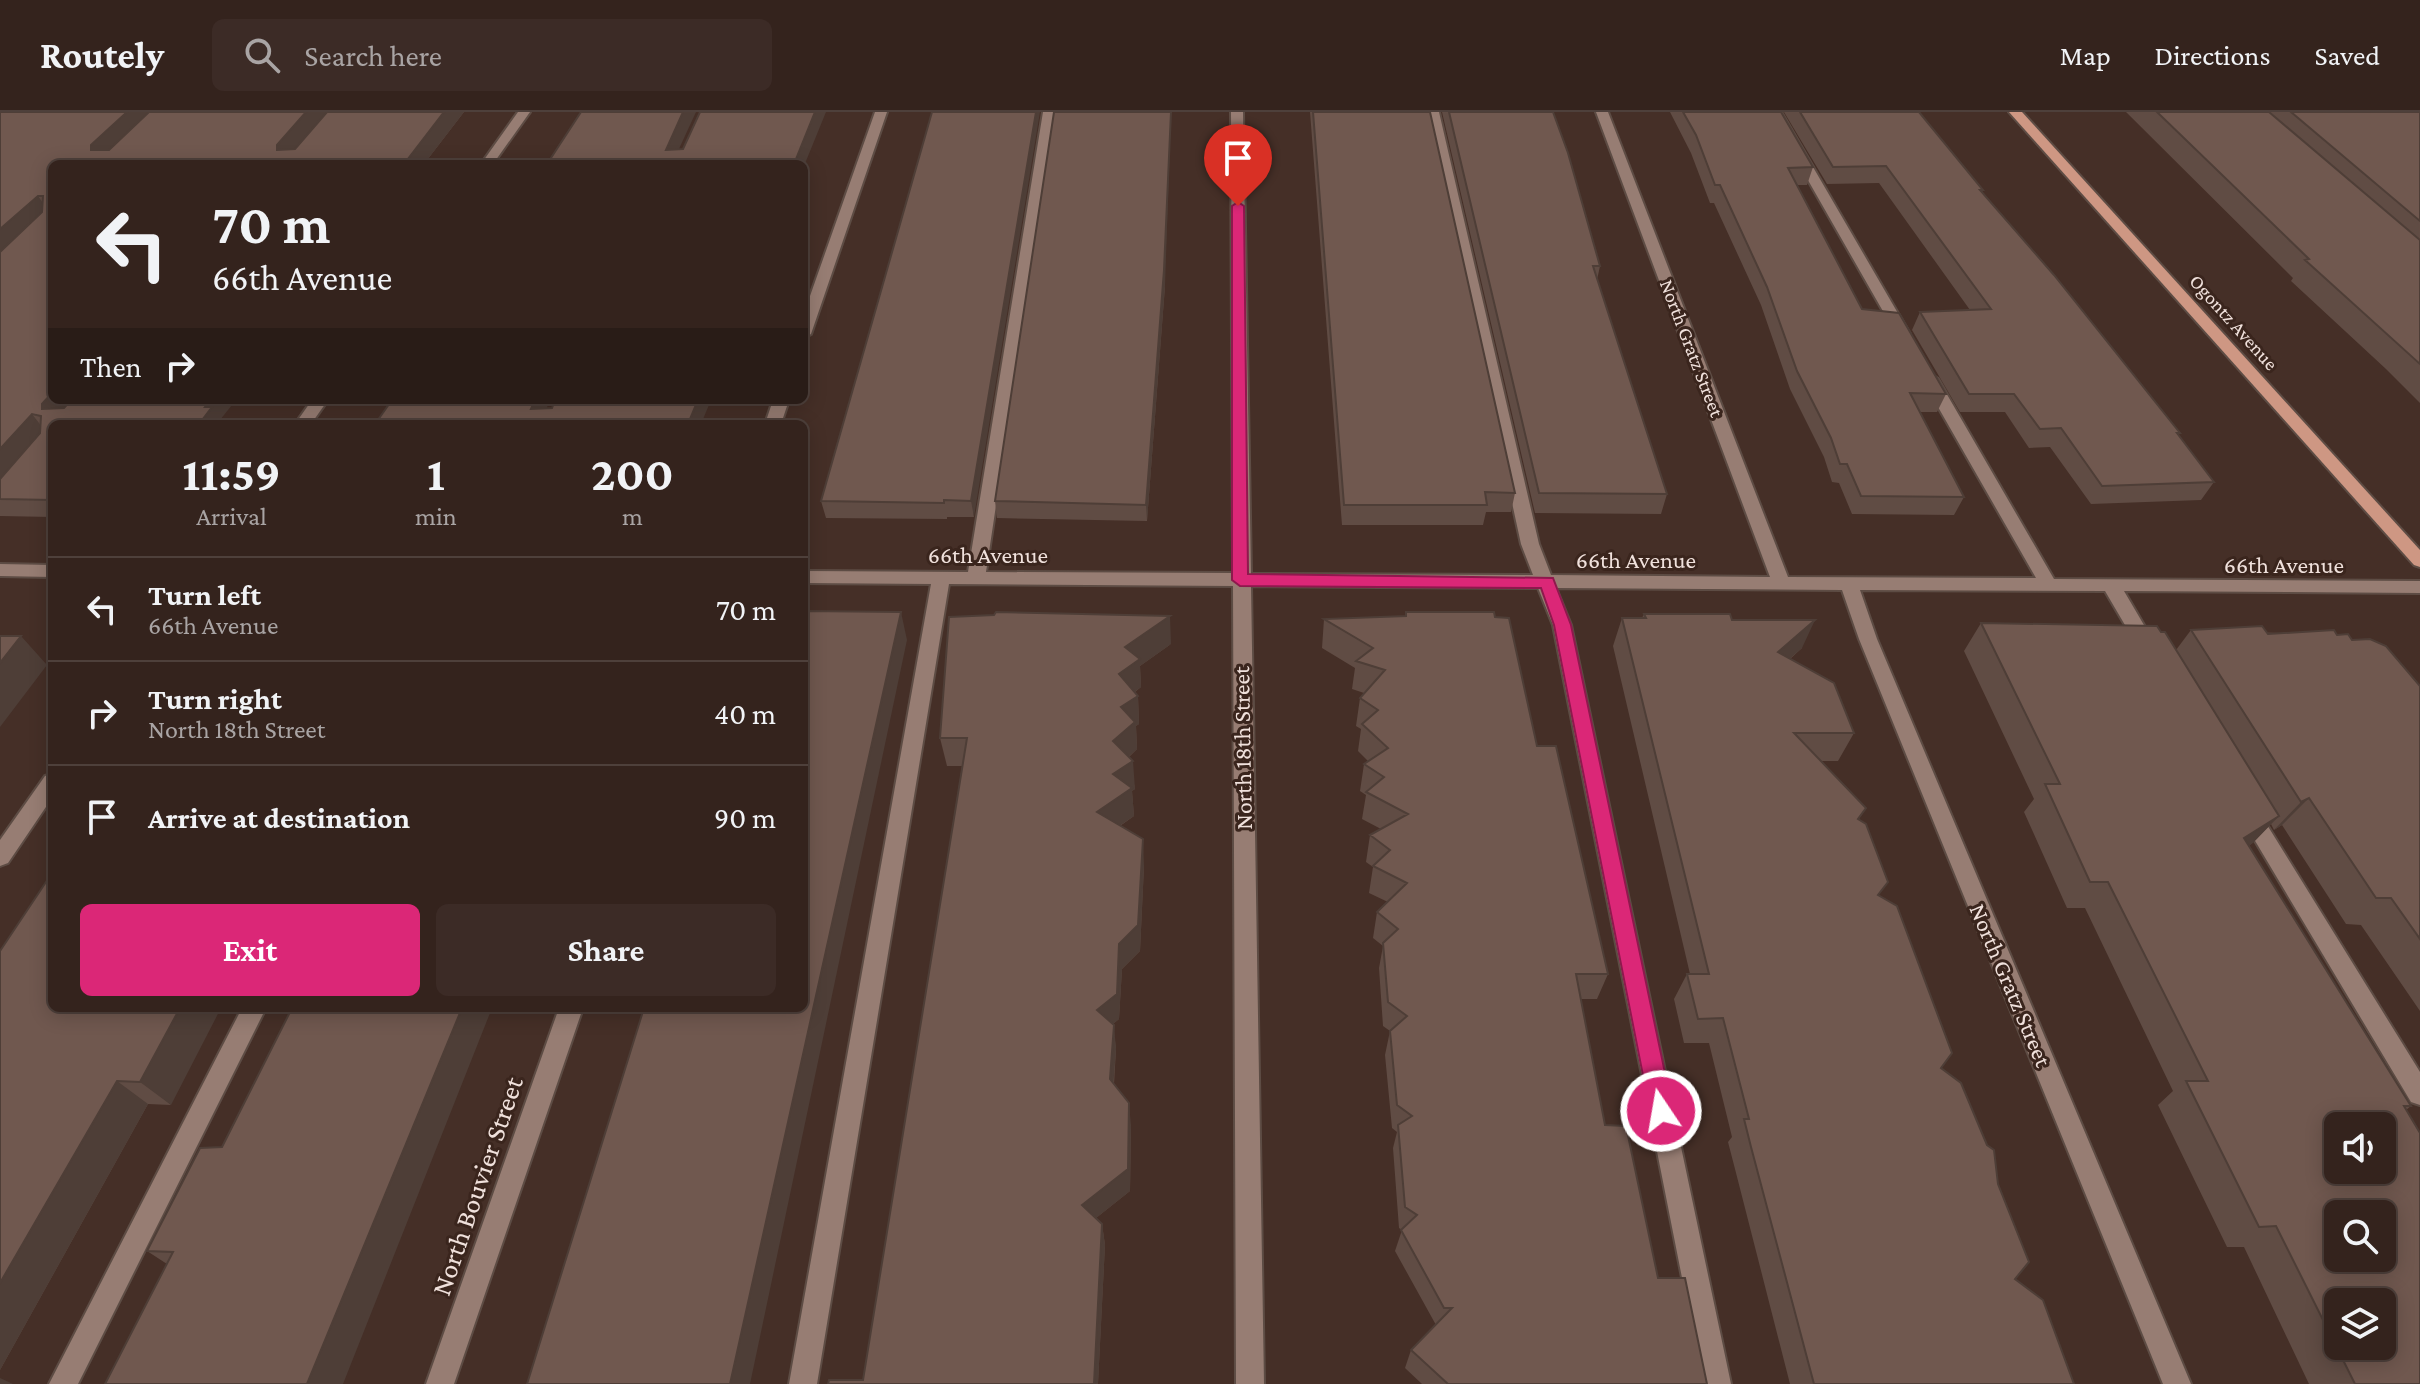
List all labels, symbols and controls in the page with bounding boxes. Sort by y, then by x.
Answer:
search box [212,19,772,91]
icon: search [240,33,284,77]
text: Routely [40,34,164,76]
text: Search here [304,39,442,72]
text: Map [2060,40,2111,71]
text: Directions [2155,40,2270,71]
text: Saved [2314,40,2380,71]
pin [1204,124,1272,206]
icon: arrive [1216,136,1260,180]
icon: left [80,192,184,296]
text: 70 m [212,193,331,255]
text: 66th Avenue [212,258,392,298]
street label: Ogontz Avenue [2185,270,2283,375]
street label: North Gratz Street [1656,276,1728,420]
icon: right [158,344,202,388]
text: Then [80,350,142,383]
text: 11:59 [182,447,281,500]
text: 1 [427,447,445,500]
text: 200 [591,447,674,500]
text: Arrival [196,502,267,531]
text: min [415,502,457,531]
text: m [622,502,643,531]
street label: 66th Avenue [928,541,1048,568]
street label: 66th Avenue [1576,546,1696,573]
street label: 66th Avenue [2224,551,2344,578]
text: Turn left [148,578,261,611]
icon: left [80,587,124,631]
text: 70 m [716,593,776,626]
text: 66th Avenue [148,611,278,640]
street label: North 18th Street [1227,665,1257,830]
text: Turn right [148,682,282,715]
icon: right [80,691,124,735]
text: 40 m [714,697,776,730]
text: North 18th Street [148,715,325,744]
icon: arrive [80,795,124,839]
text: Arrive at destination [148,801,410,834]
text: 90 m [714,801,776,834]
street label: North Gratz Street [1964,899,2058,1072]
button: Exit [80,904,420,996]
button: Share [436,904,776,996]
position arrow [1619,1069,1703,1153]
street label: North Bouvier Street [425,1072,529,1299]
map controls [2324,1112,2396,1360]
button: sound [2324,1112,2396,1184]
button: search [2324,1200,2396,1272]
button: layers [2324,1288,2396,1360]

